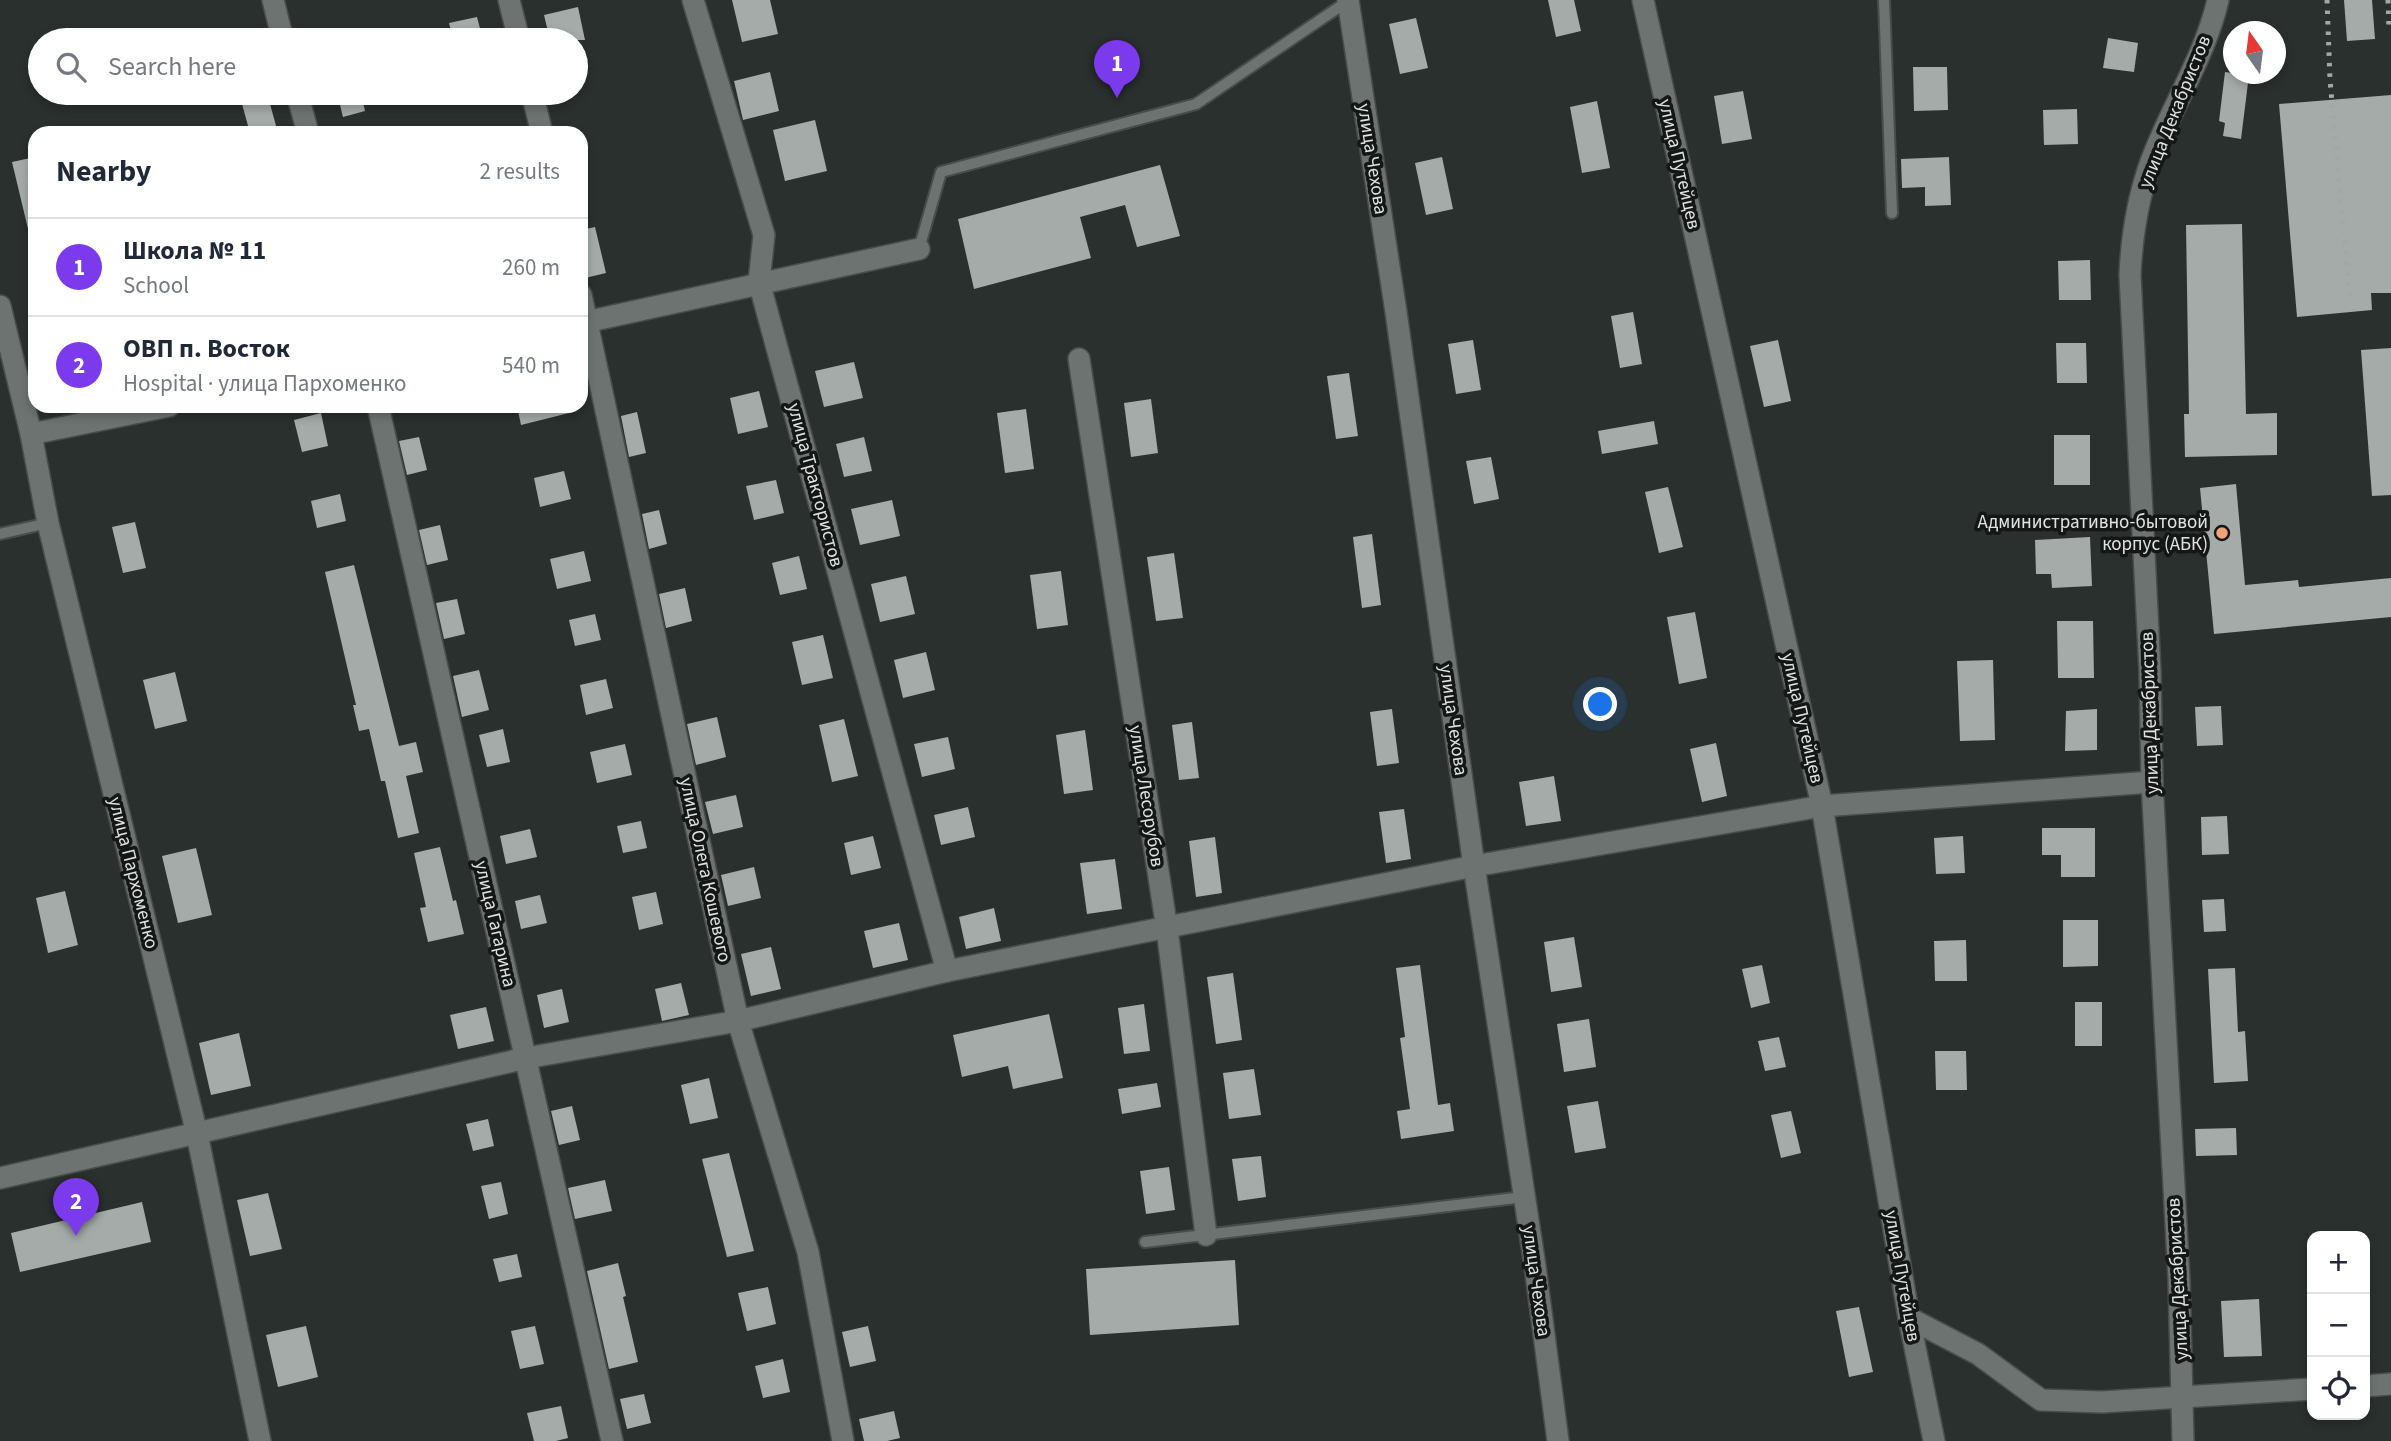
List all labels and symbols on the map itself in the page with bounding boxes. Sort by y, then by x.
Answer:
north arrow [2223,21,2286,84]
street label: улица Декабристов [2132,32,2218,192]
pin: 1 [1094,40,1140,98]
street label: улица Путейцев [1651,96,1707,232]
street label: улица Чехова [1350,102,1394,216]
street label: улица Трактористов [780,400,850,570]
place label: Административно-бытовой корпус (АБК) [1977,509,2208,558]
marker: Административно-бытовой корпус (АБК) [2214,525,2230,541]
street label: улица Декабристов [2134,631,2166,795]
street label: улица Путейцев [1774,650,1830,786]
street label: улица Чехова [1432,663,1474,777]
your location [1583,687,1617,721]
street label: улица Лесорубов [1121,723,1171,869]
street label: улица Олега Кошевого [672,775,738,965]
street label: улица Пархоменко [101,794,165,952]
street label: улица Гагарина [467,858,523,990]
pin: 2 [53,1178,99,1236]
street label: улица Декабристов [2160,1197,2196,1361]
street label: улица Путейцев [1877,1208,1927,1344]
street label: улица Чехова [1515,1224,1557,1338]

